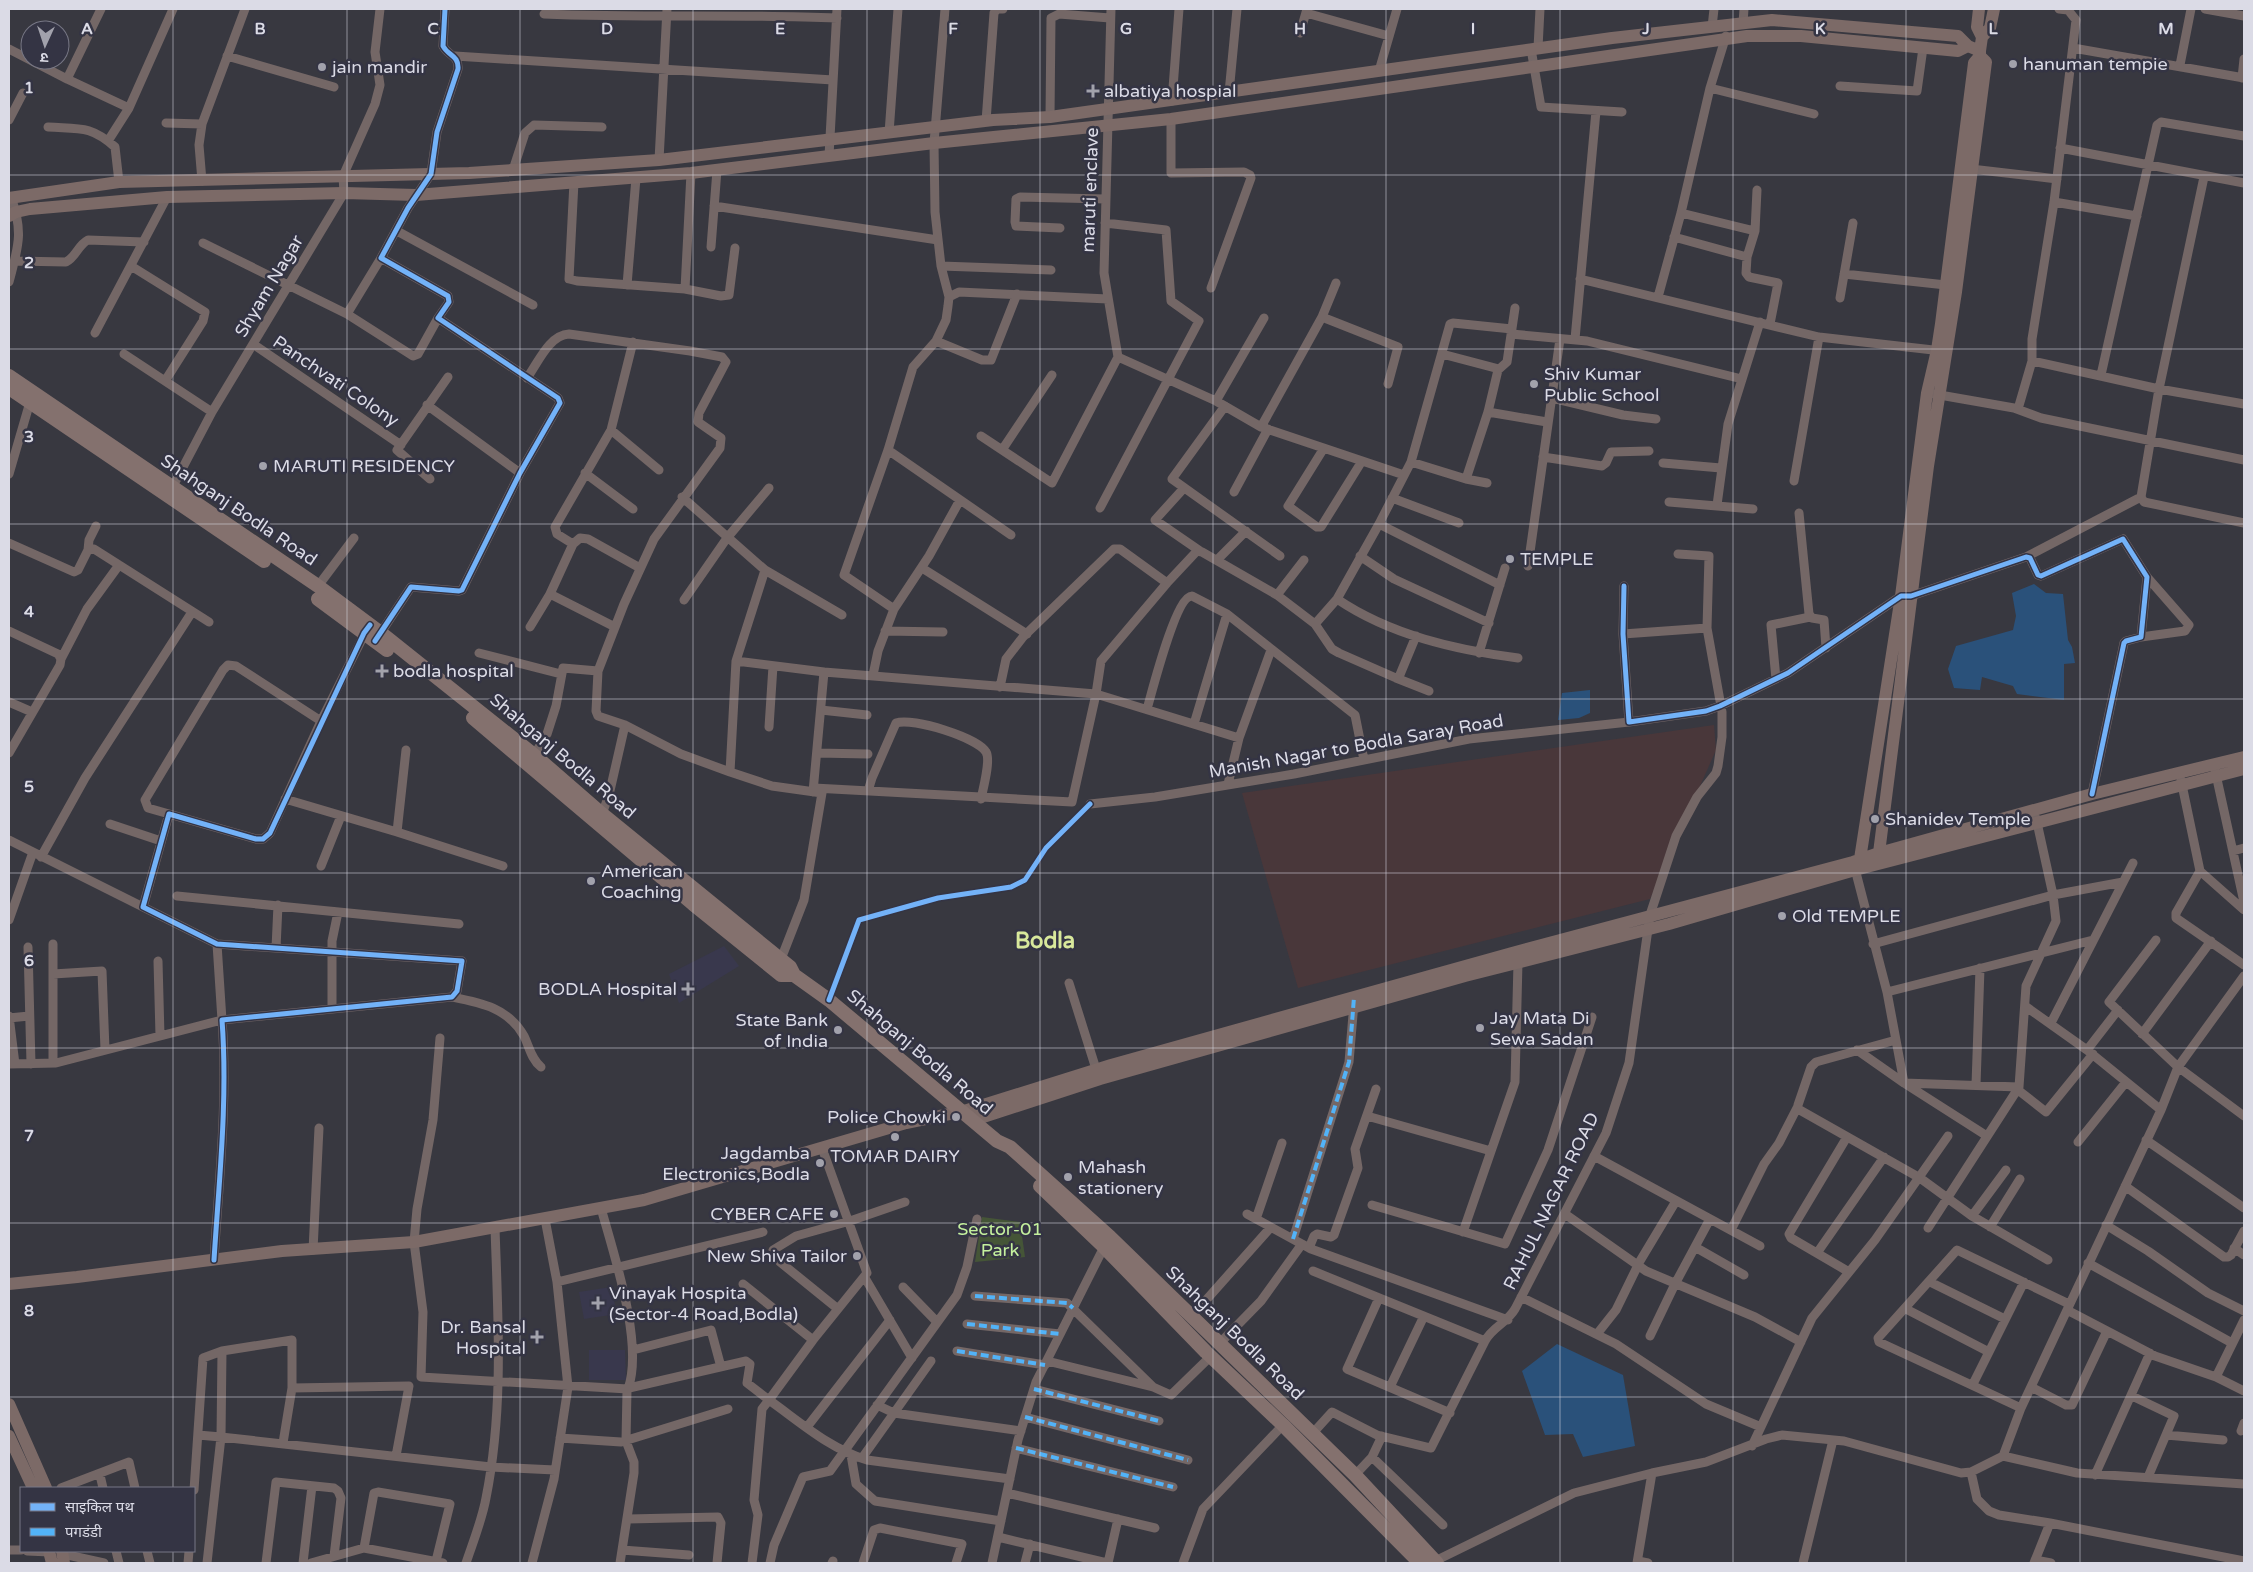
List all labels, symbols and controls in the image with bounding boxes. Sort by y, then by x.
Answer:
text: A [81,19,93,39]
text: B [254,19,266,39]
text: C [427,19,439,39]
text: D [601,19,613,39]
text: E [775,19,785,39]
text: F [948,19,958,39]
text: G [1120,19,1132,39]
text: H [1294,19,1306,39]
text: I [1471,19,1475,39]
text: J [1641,19,1650,39]
text: K [1815,19,1826,39]
text: L [1988,19,1998,39]
text: M [2158,19,2174,39]
north arrow [20,20,70,70]
text: उ [39,49,49,66]
place label: hanuman tempie [2023,53,2168,75]
place label: jain mandir [331,56,427,78]
marker: hanuman tempie [2007,58,2019,70]
marker: jain mandir [316,61,328,73]
text: 1 [24,78,34,98]
place label: albatiya hospial [1104,80,1237,102]
marker: albatiya hospial [1086,84,1100,98]
street label: maruti enclave [1077,127,1103,253]
street label: Shyam Nagar [230,231,308,341]
text: 2 [24,253,34,273]
street label: Panchvati Colony [269,331,404,432]
place label: Shiv Kumar Public School [1544,363,1660,406]
marker: Shiv Kumar Public School [1528,378,1540,390]
text: 3 [24,427,34,447]
street label: Shahganj Bodla Road [157,449,321,571]
place label: MARUTI RESIDENCY [273,455,456,477]
marker: MARUTI RESIDENCY [257,460,269,472]
place label: TEMPLE [1520,548,1594,570]
marker: TEMPLE [1504,553,1516,565]
text: 4 [24,602,34,622]
place label: bodla hospital [393,660,514,682]
marker: bodla hospital [375,664,389,678]
street label: Shahganj Bodla Road [486,688,640,824]
street label: Manish Nagar to Bodla Saray Road [1207,709,1505,783]
text: 5 [24,777,34,797]
place label: Shanidev Temple [1885,808,2031,830]
marker: Shanidev Temple [1869,813,1881,825]
place label: American Coaching [601,860,683,903]
marker: American Coaching [585,875,597,887]
place label: Old TEMPLE [1792,905,1901,927]
marker: Old TEMPLE [1776,910,1788,922]
district label: Bodla [1015,928,1075,954]
text: 6 [24,951,34,971]
place label: BODLA Hospital [538,978,677,1000]
marker: BODLA Hospital [681,982,695,996]
street label: Shahganj Bodla Road [843,984,997,1120]
place label: Jay Mata Di Sewa Sadan [1490,1007,1594,1050]
place label: State Bank of India [736,1009,828,1052]
marker: Jay Mata Di Sewa Sadan [1474,1022,1486,1034]
marker: State Bank of India [832,1024,844,1036]
place label: Police Chowki [827,1106,946,1128]
street label: RAHUL NAGAR ROAD [1498,1109,1604,1293]
marker: Police Chowki [950,1111,962,1123]
text: 7 [24,1126,34,1146]
marker: TOMAR DAIRY [889,1131,901,1143]
place label: Jagdamba Electronics,Bodla [662,1142,810,1185]
place label: TOMAR DAIRY [830,1145,960,1167]
place label: Mahash stationery [1078,1156,1164,1199]
marker: Jagdamba Electronics,Bodla [814,1157,826,1169]
marker: Mahash stationery [1062,1171,1074,1183]
place label: CYBER CAFE [710,1203,824,1225]
marker: CYBER CAFE [828,1208,840,1220]
park label: Sector-01 Park [957,1218,1043,1261]
place label: New Shiva Tailor [707,1245,847,1267]
marker: New Shiva Tailor [851,1250,863,1262]
street label: Shahganj Bodla Road [1161,1261,1309,1405]
place label: Vinayak Hospita (Sector-4 Road,Bodla) [609,1282,798,1325]
marker: Vinayak Hospita (Sector-4 Road,Bodla) [591,1296,605,1310]
text: 8 [24,1301,34,1321]
place label: Dr. Bansal Hospital [440,1316,526,1359]
marker: Dr. Bansal Hospital [530,1330,544,1344]
legend [20,1487,195,1552]
text: साइकिल पथ [65,1498,134,1516]
text: पगडंडी [65,1523,103,1541]

